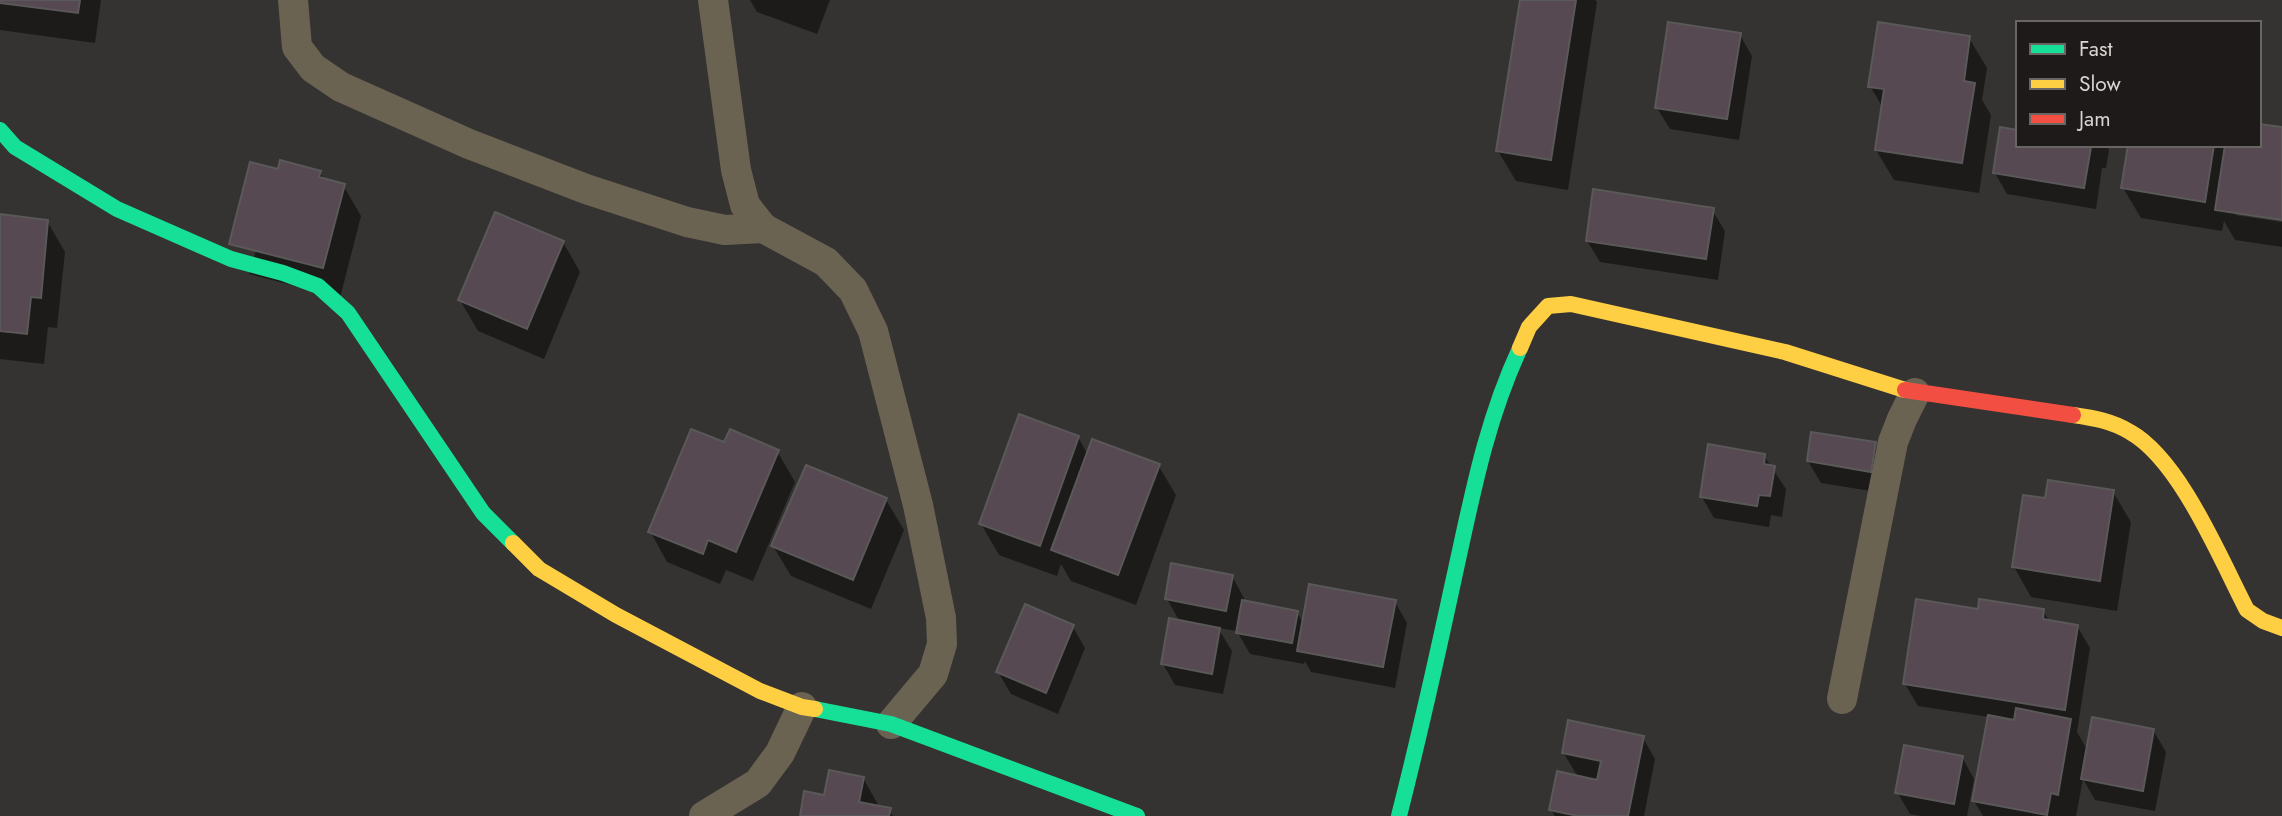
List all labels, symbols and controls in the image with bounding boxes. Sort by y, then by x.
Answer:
legend [2016,21,2261,147]
text: Fast [2079,34,2112,64]
text: Slow [2079,69,2121,99]
text: Jam [2076,104,2111,134]

